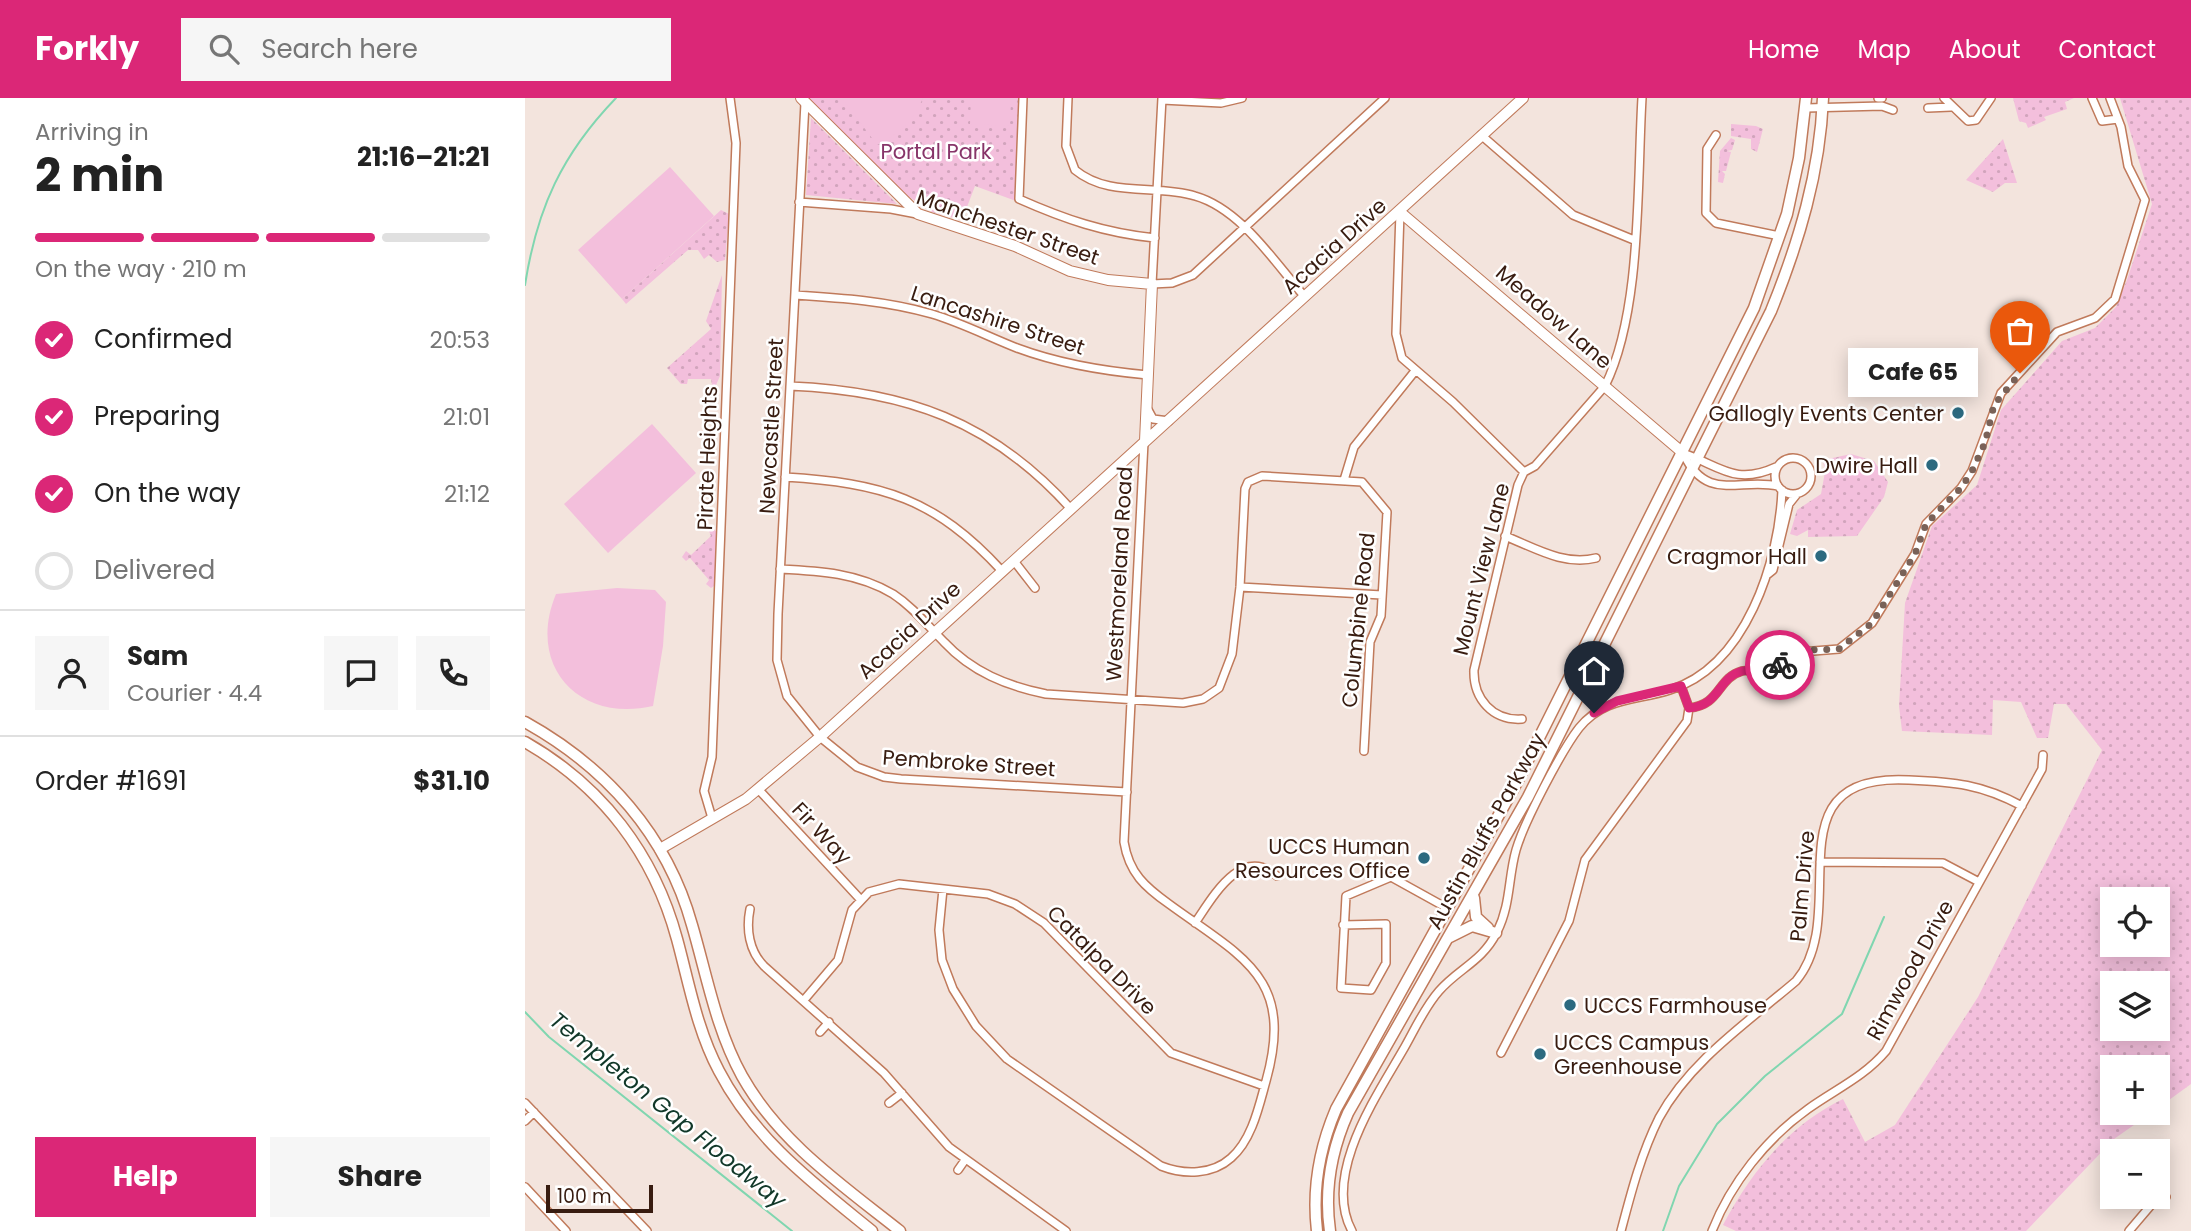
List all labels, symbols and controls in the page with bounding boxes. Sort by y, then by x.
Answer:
search box [181,18,671,81]
text: Forkly [35,25,139,72]
icon: search [205,30,243,68]
text: Search here [261,31,418,67]
text: Home [1748,33,1820,66]
text: Map [1858,33,1911,66]
text: About [1949,33,2020,66]
text: Contact [2058,33,2156,66]
text: Arriving in [35,116,149,148]
park label: Portal Park [880,137,992,166]
text: 21:16–21:21 [357,139,490,175]
text: 2 min [35,143,164,207]
street label: Manchester Street [913,182,1103,272]
street label: Acacia Drive [1275,191,1393,301]
text: On the way · 210 m [35,253,247,285]
street label: Meadow Lane [1490,258,1618,376]
street label: Lancashire Street [907,278,1089,362]
pin [1990,301,2050,373]
icon: bag [2001,312,2039,350]
icon: check [35,321,73,359]
text: Confirmed [94,321,232,357]
text: 20:53 [429,324,490,356]
street label: Newcastle Street [752,337,790,515]
callout: Cafe 65 [1849,348,1978,398]
text: Cafe 65 [1868,356,1958,388]
street label: Pirate Heights [690,385,724,531]
icon: check [35,398,73,436]
text: Preparing [94,398,220,434]
place label: Gallogly Events Center [1709,399,1944,428]
text: 21:01 [443,401,490,433]
marker: Gallogly Events Center [1950,405,1966,421]
place label: Dwire Hall [1815,451,1918,480]
marker: Dwire Hall [1924,457,1940,473]
street label: Westmoreland Road [1099,466,1139,682]
icon: check [35,475,73,513]
text: On the way [94,475,241,511]
text: 21:12 [444,478,490,510]
street label: Mount View Lane [1446,480,1516,658]
street label: Columbine Road [1334,531,1382,709]
place label: Cragmor Hall [1667,542,1807,571]
marker: Cragmor Hall [1813,548,1829,564]
text: Delivered [94,552,215,588]
street label: Acacia Drive [851,575,967,685]
courier [1745,630,1815,700]
button: person [35,636,109,710]
button: chat [324,636,398,710]
button: phone [416,636,490,710]
text: Sam [127,638,188,674]
pin [1564,641,1624,713]
icon: bike [1761,646,1799,684]
icon: home [1575,652,1613,690]
text: Courier · 4.4 [127,677,262,709]
street label: Austin Bluffs Parkway [1420,727,1552,934]
street label: Pembroke Street [882,742,1056,784]
text: Order #1691 [35,763,187,799]
text: $31.10 [413,763,490,799]
street label: Fir Way [786,795,859,871]
street label: Palm Drive [1783,829,1821,943]
place label: UCCS Human Resources Office [1235,832,1410,885]
marker: UCCS Human Resources Office [1416,850,1432,866]
map controls [2100,887,2170,1209]
button: locate [2100,887,2170,957]
street label: Rimwood Drive [1859,895,1961,1045]
street label: Catalpa Drive [1041,899,1163,1021]
button: layers [2100,971,2170,1041]
place label: UCCS Farmhouse [1584,991,1767,1020]
marker: UCCS Farmhouse [1562,997,1578,1013]
water label: Templeton Gap Floodway [543,1004,794,1216]
place label: UCCS Campus Greenhouse [1554,1028,1709,1081]
marker: UCCS Campus Greenhouse [1532,1046,1548,1062]
button: + [2100,1055,2170,1125]
button: Help [35,1137,256,1217]
button: Share [270,1137,490,1217]
button: − [2100,1139,2170,1209]
scale bar [546,1182,653,1214]
text: 100 m [557,1183,612,1210]

